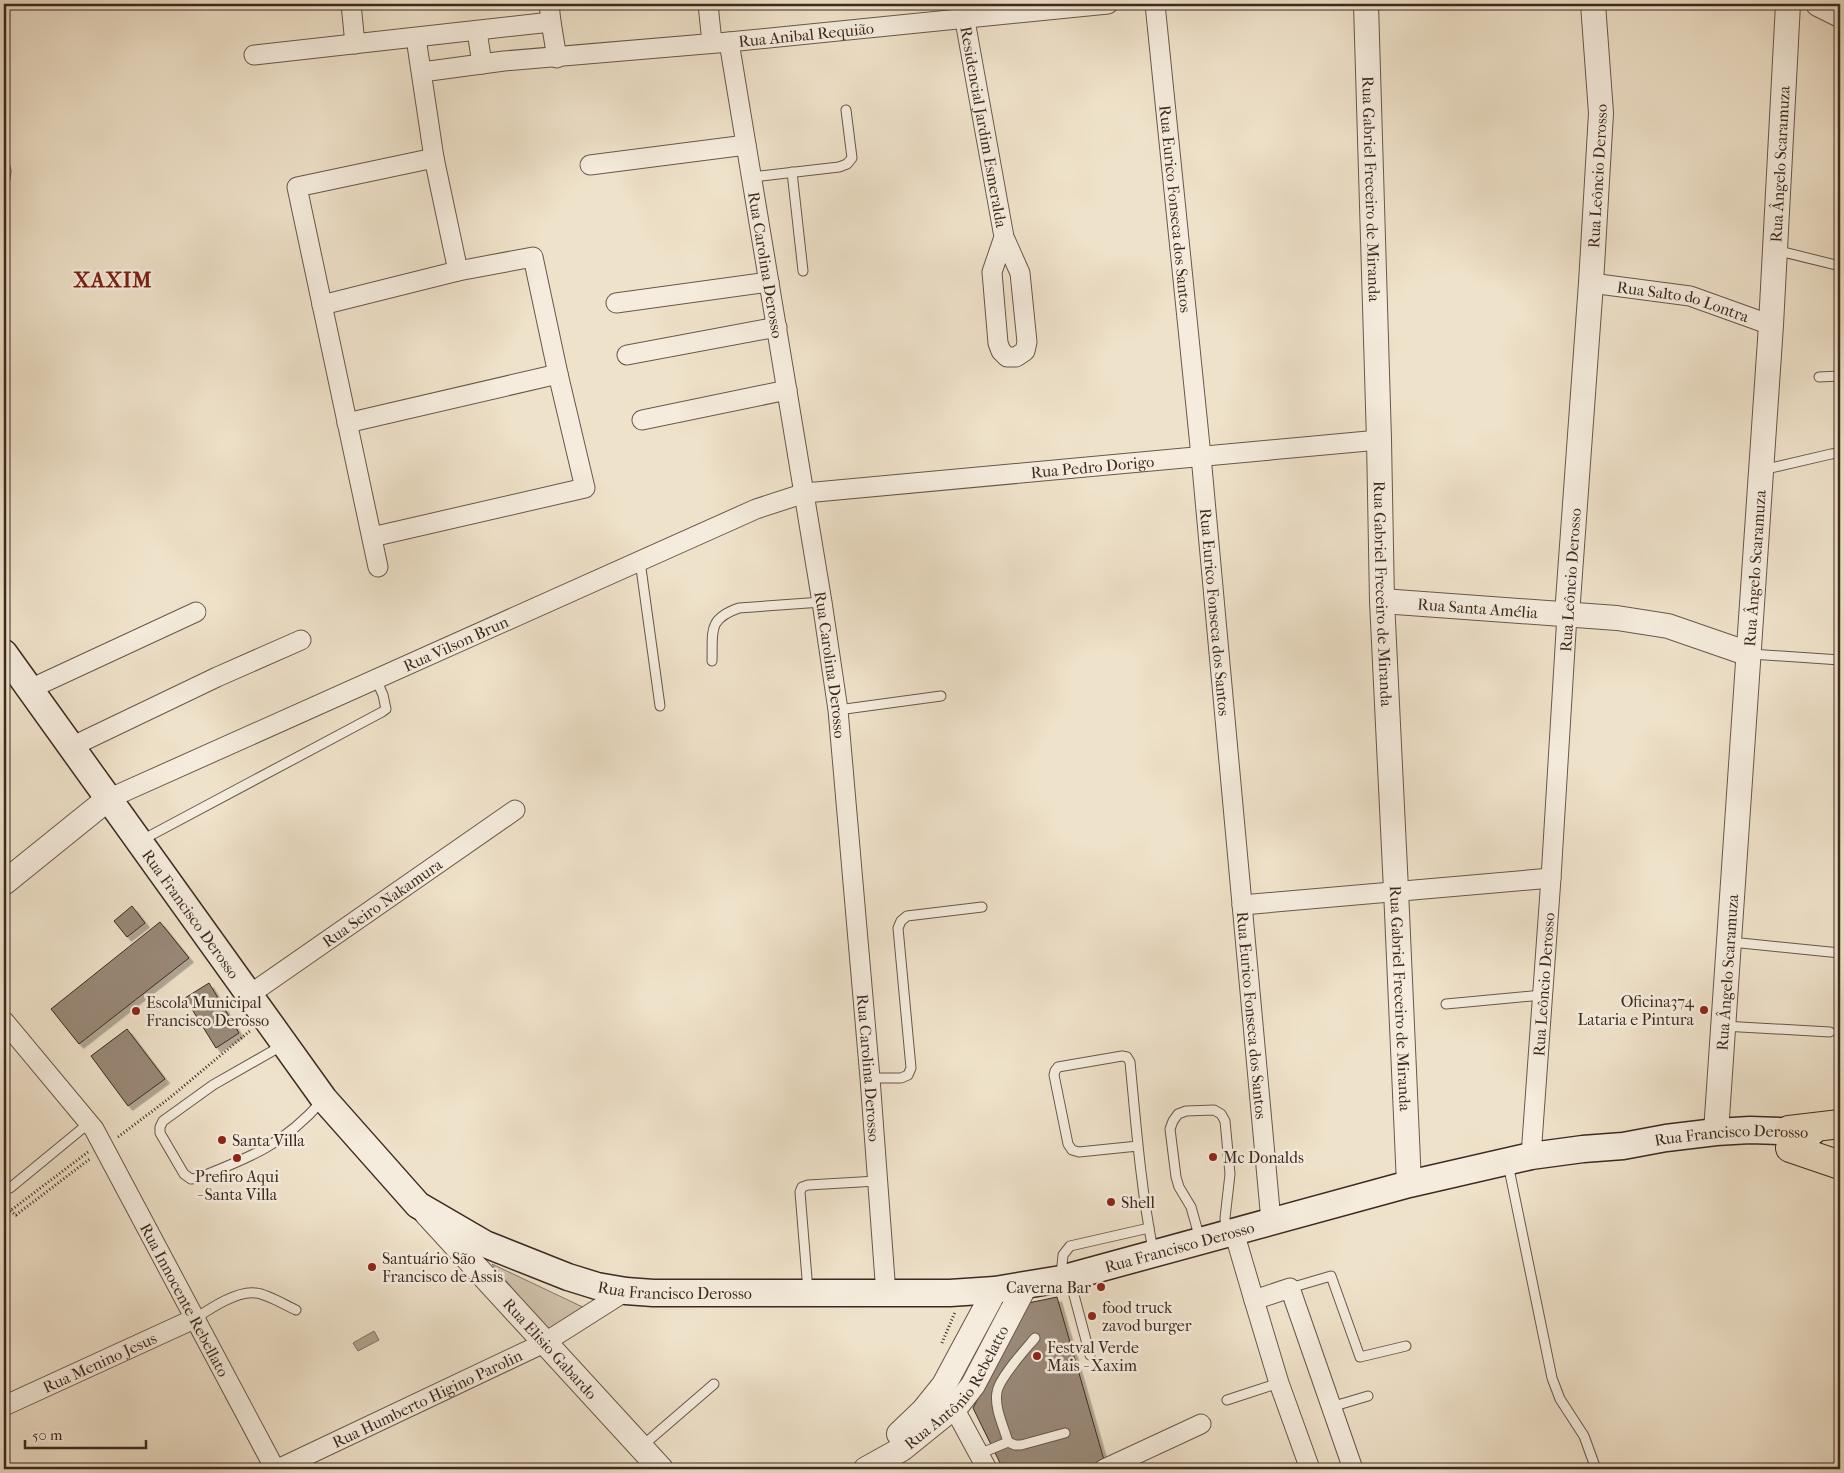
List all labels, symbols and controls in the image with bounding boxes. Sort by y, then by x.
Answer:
street label: Rua Anibal Requião [737,19,875,51]
street label: Residencial Jardim Esmeralda [956,25,1011,230]
street label: Rua Gabriel Freceiro de Miranda [1358,76,1384,303]
street label: Rua Ângelo Scaramuza [1766,85,1794,243]
street label: Rua Leôncio Derosso [1584,103,1611,249]
street label: Rua Eurico Fonseca dos Santos [1155,104,1195,314]
street label: Rua Carolina Derosso [744,190,787,340]
district label: XAXIM [73,268,152,292]
street label: Rua Salto do Lontra [1616,277,1752,327]
street label: Rua Pedro Dorigo [1030,452,1155,482]
street label: Rua Gabriel Freceiro de Miranda [1370,481,1396,708]
street label: Rua Ângelo Scaramuza [1740,489,1770,647]
street label: Rua Eurico Fonseca dos Santos [1196,507,1234,717]
street label: Rua Leôncio Derosso [1556,507,1585,653]
street label: Rua Carolina Derosso [810,590,849,739]
street label: Rua Santa Amélia [1417,595,1539,622]
street label: Rua Vilson Brun [400,612,512,676]
street label: Rua Francisco Derosso [138,846,243,982]
street label: Rua Seiro Nakamura [319,854,446,951]
street label: Rua Gabriel Freceiro de Miranda [1386,885,1415,1112]
street label: Rua Ângelo Scaramuza [1713,893,1742,1051]
street label: Rua Eurico Fonseca dos Santos [1233,911,1271,1120]
street label: Rua Leôncio Derosso [1529,912,1558,1057]
place label: Oficina374 Lataria e Pintura [1578,992,1695,1029]
place label: Escola Municipal Francisco Derosso [146,993,269,1030]
street label: Rua Carolina Derosso [853,993,884,1143]
marker: Oficina374 Lataria e Pintura [1698,1004,1710,1016]
marker: Escola Municipal Francisco Derosso [130,1005,142,1017]
street label: Rua Francisco Derosso [1653,1121,1809,1150]
place label: Santa Villa [232,1131,305,1150]
marker: Santa Villa [216,1134,228,1146]
place label: Mc Donalds [1223,1148,1304,1167]
marker: Mc Donalds [1207,1151,1219,1163]
marker: Prefiro Aqui - Santa Villa [231,1152,243,1164]
place label: Prefiro Aqui - Santa Villa [195,1167,279,1204]
place label: Shell [1121,1193,1155,1212]
marker: Shell [1105,1196,1117,1208]
street label: Rua Francisco Derosso [1102,1218,1257,1277]
street label: Rua Innocente Rebellato [136,1220,233,1380]
place label: Santuário São Francisco de Assis [382,1249,503,1286]
marker: Santuário São Francisco de Assis [366,1261,378,1273]
street label: Rua Francisco Derosso [596,1277,752,1303]
place label: Caverna Bar [1006,1278,1091,1297]
marker: Caverna Bar [1095,1281,1107,1293]
street label: Rua Elisio Gabardo [499,1294,601,1403]
place label: food truck zavod burger [1102,1298,1192,1335]
marker: food truck zavod burger [1086,1310,1098,1322]
street label: Rua Antônio Rebelatto [900,1322,1013,1453]
street label: Rua Menino Jesus [40,1328,160,1397]
place label: Festval Verde Mais - Xaxim [1047,1338,1139,1375]
street label: Rua Humberto Higino Parolin [329,1345,526,1452]
marker: Festval Verde Mais - Xaxim [1031,1350,1043,1362]
scale bar [25,1418,146,1450]
text: 50 m [32,1426,63,1444]

